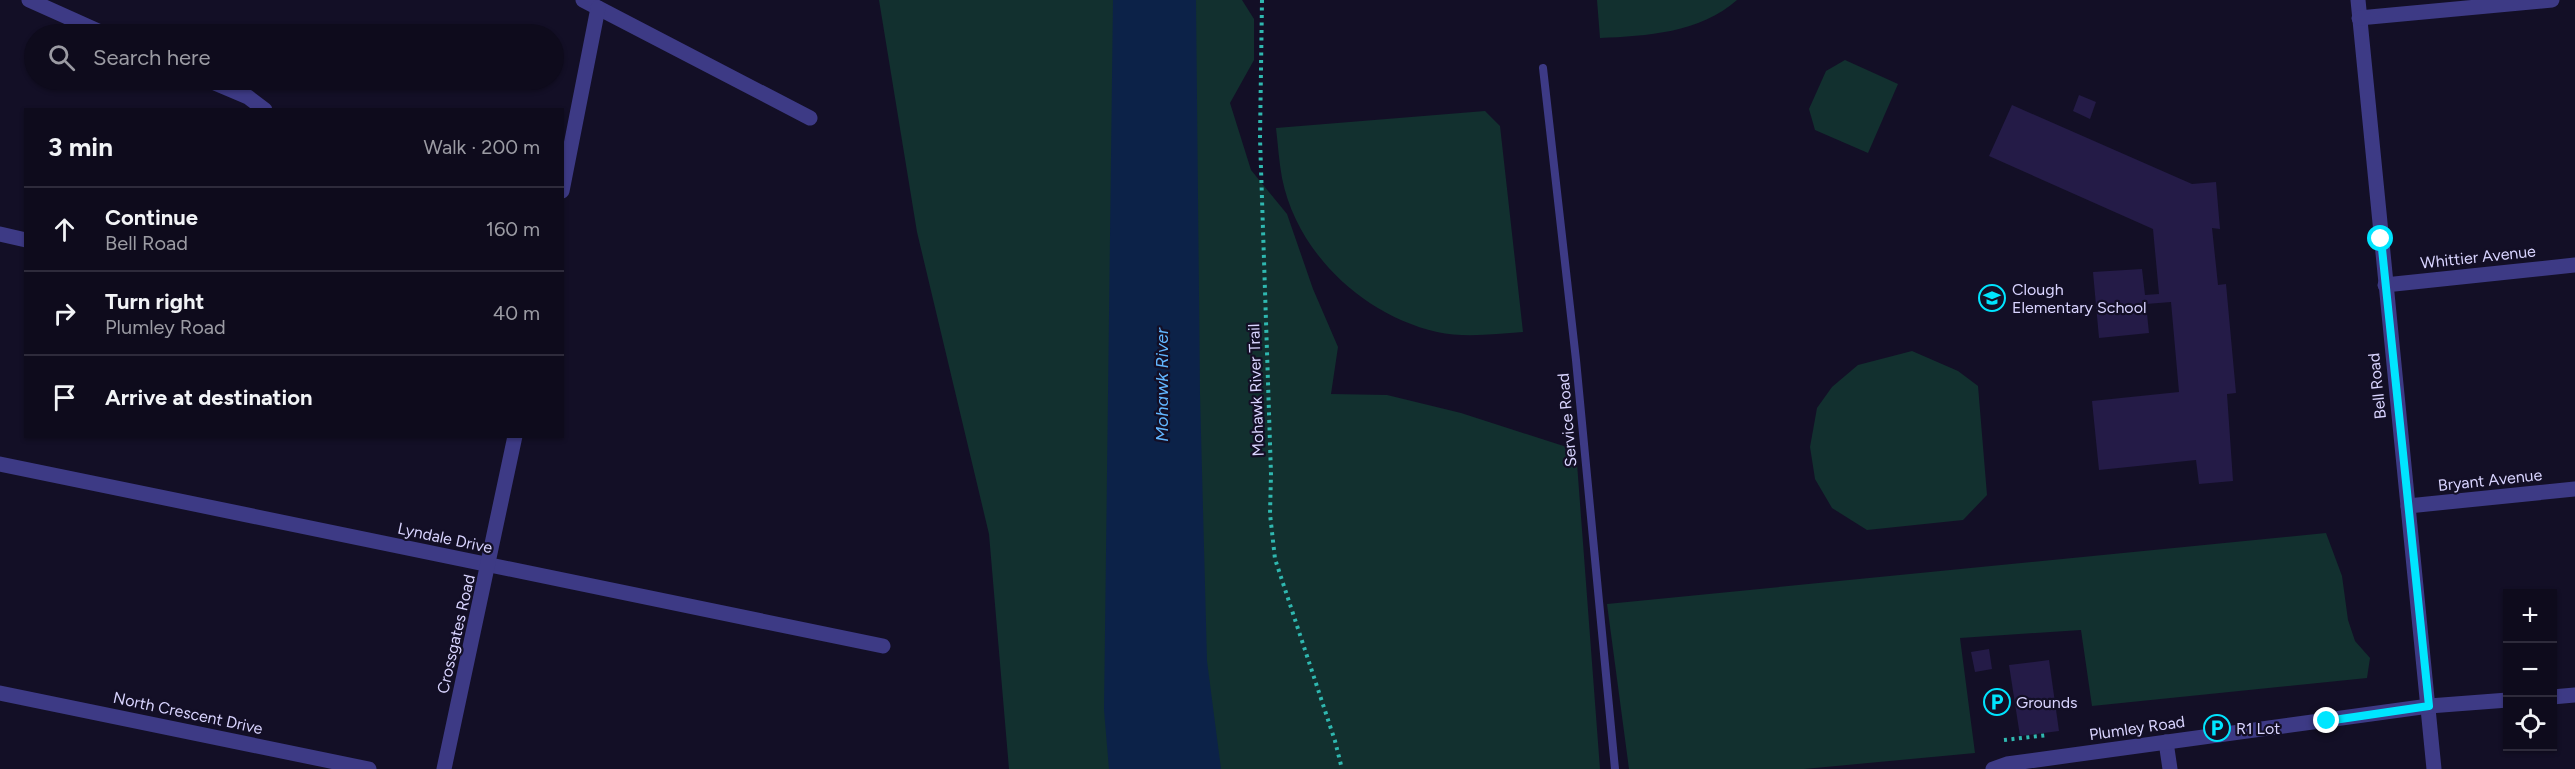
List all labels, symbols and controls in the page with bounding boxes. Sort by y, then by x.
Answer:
search box [24,24,564,90]
icon: search [45,41,78,74]
text: Search here [93,44,211,71]
text: 3 min [48,131,113,163]
text: Walk · 200 m [424,135,540,159]
text: Continue [105,204,198,231]
icon: ahead [48,213,81,246]
text: 160 m [486,217,540,241]
route start [2367,225,2393,251]
text: Bell Road [105,231,188,255]
street label: Whittier Avenue [2419,241,2537,273]
place label: Clough Elementary School [2012,280,2146,317]
school or university icon: Clough Elementary School [1977,283,2007,313]
text: Turn right [105,288,204,315]
icon: right [48,297,81,330]
text: 40 m [493,301,540,325]
text: Plumley Road [105,315,226,339]
street label: Mohawk River Trail [1244,323,1268,457]
water label: Mohawk River [1151,327,1173,442]
street label: Bell Road [2364,352,2390,420]
street label: Service Road [1553,372,1581,468]
icon: arrive [48,381,81,414]
text: Arrive at destination [105,384,313,411]
street label: Bryant Avenue [2437,465,2543,495]
street label: Lyndale Drive [396,519,494,557]
street label: Crossgates Road [433,573,479,695]
map controls [2503,589,2557,751]
button: + [2503,589,2557,643]
button: − [2503,643,2557,697]
parking icon: Grounds [1982,687,2012,717]
street label: North Crescent Drive [111,688,265,738]
place label: Grounds [2016,693,2078,712]
button: locate [2503,697,2557,751]
route end [2313,707,2339,733]
street label: Plumley Road [2088,712,2186,744]
parking icon: R1 Lot [2202,713,2232,743]
place label: R1 Lot [2236,719,2280,738]

